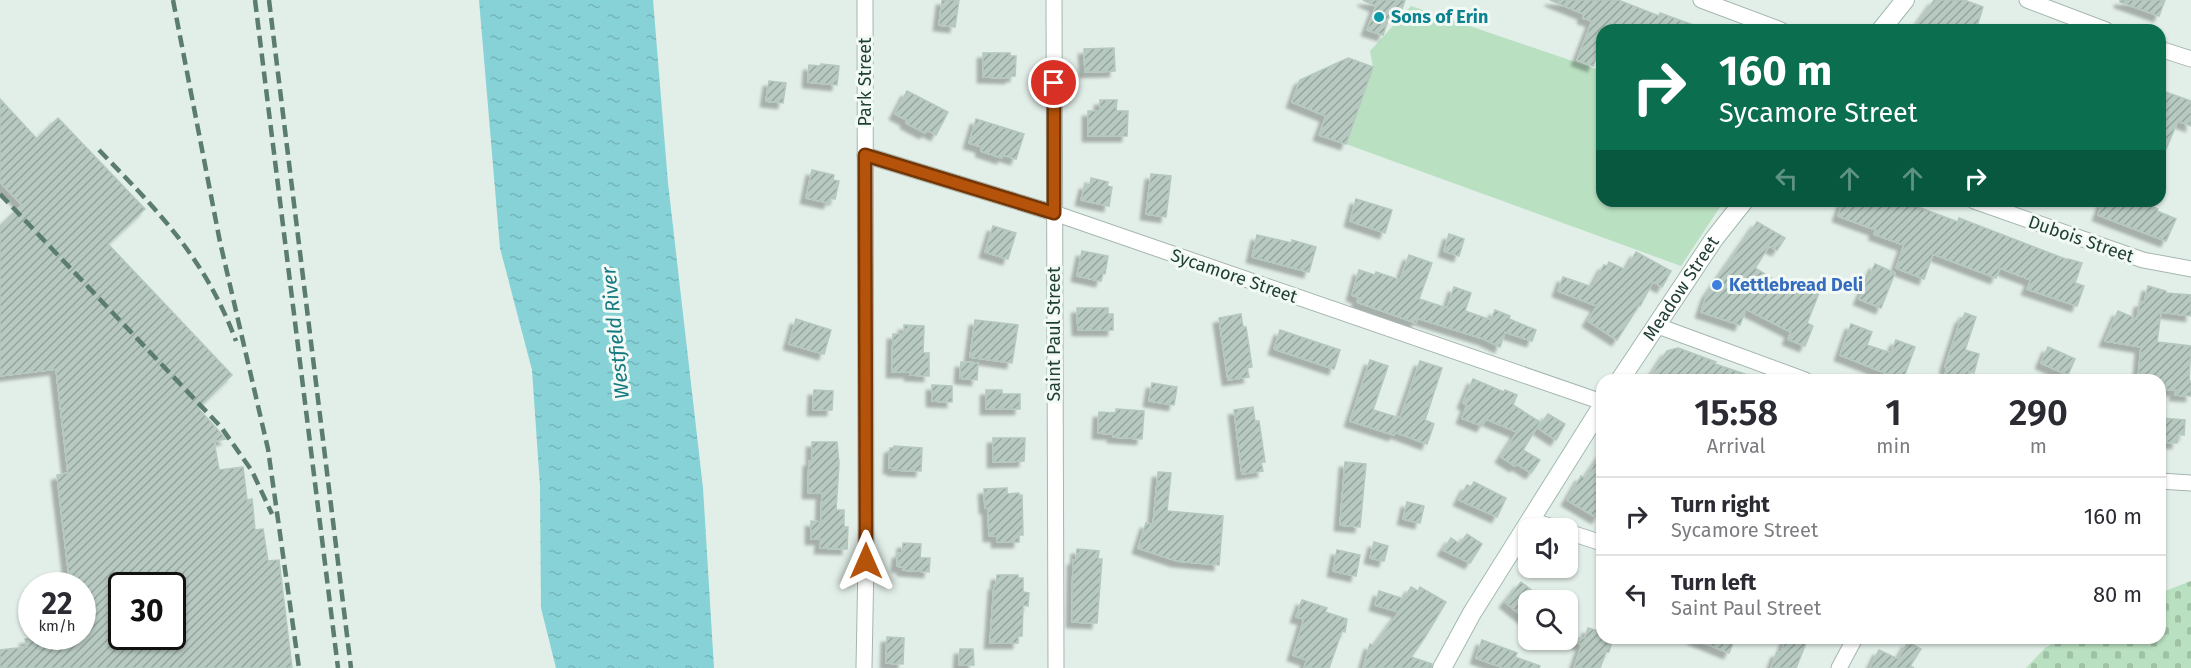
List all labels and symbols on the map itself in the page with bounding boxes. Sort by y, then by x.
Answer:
place label: Sons of Erin [1391,6,1488,28]
marker: Sons of Erin [1372,10,1386,24]
street label: Park Street [854,37,876,127]
pin [1028,57,1079,108]
street label: Dubois Street [2025,211,2137,268]
street label: Meadow Street [1638,232,1724,345]
street label: Sycamore Street [1168,244,1301,308]
water label: Westfield River [596,264,634,400]
street label: Saint Paul Street [1043,266,1065,402]
place label: Kettlebread Deli [1729,274,1863,296]
marker: Kettlebread Deli [1710,278,1724,292]
position arrow [834,529,898,593]
speed limit sign: 30 [108,572,186,650]

